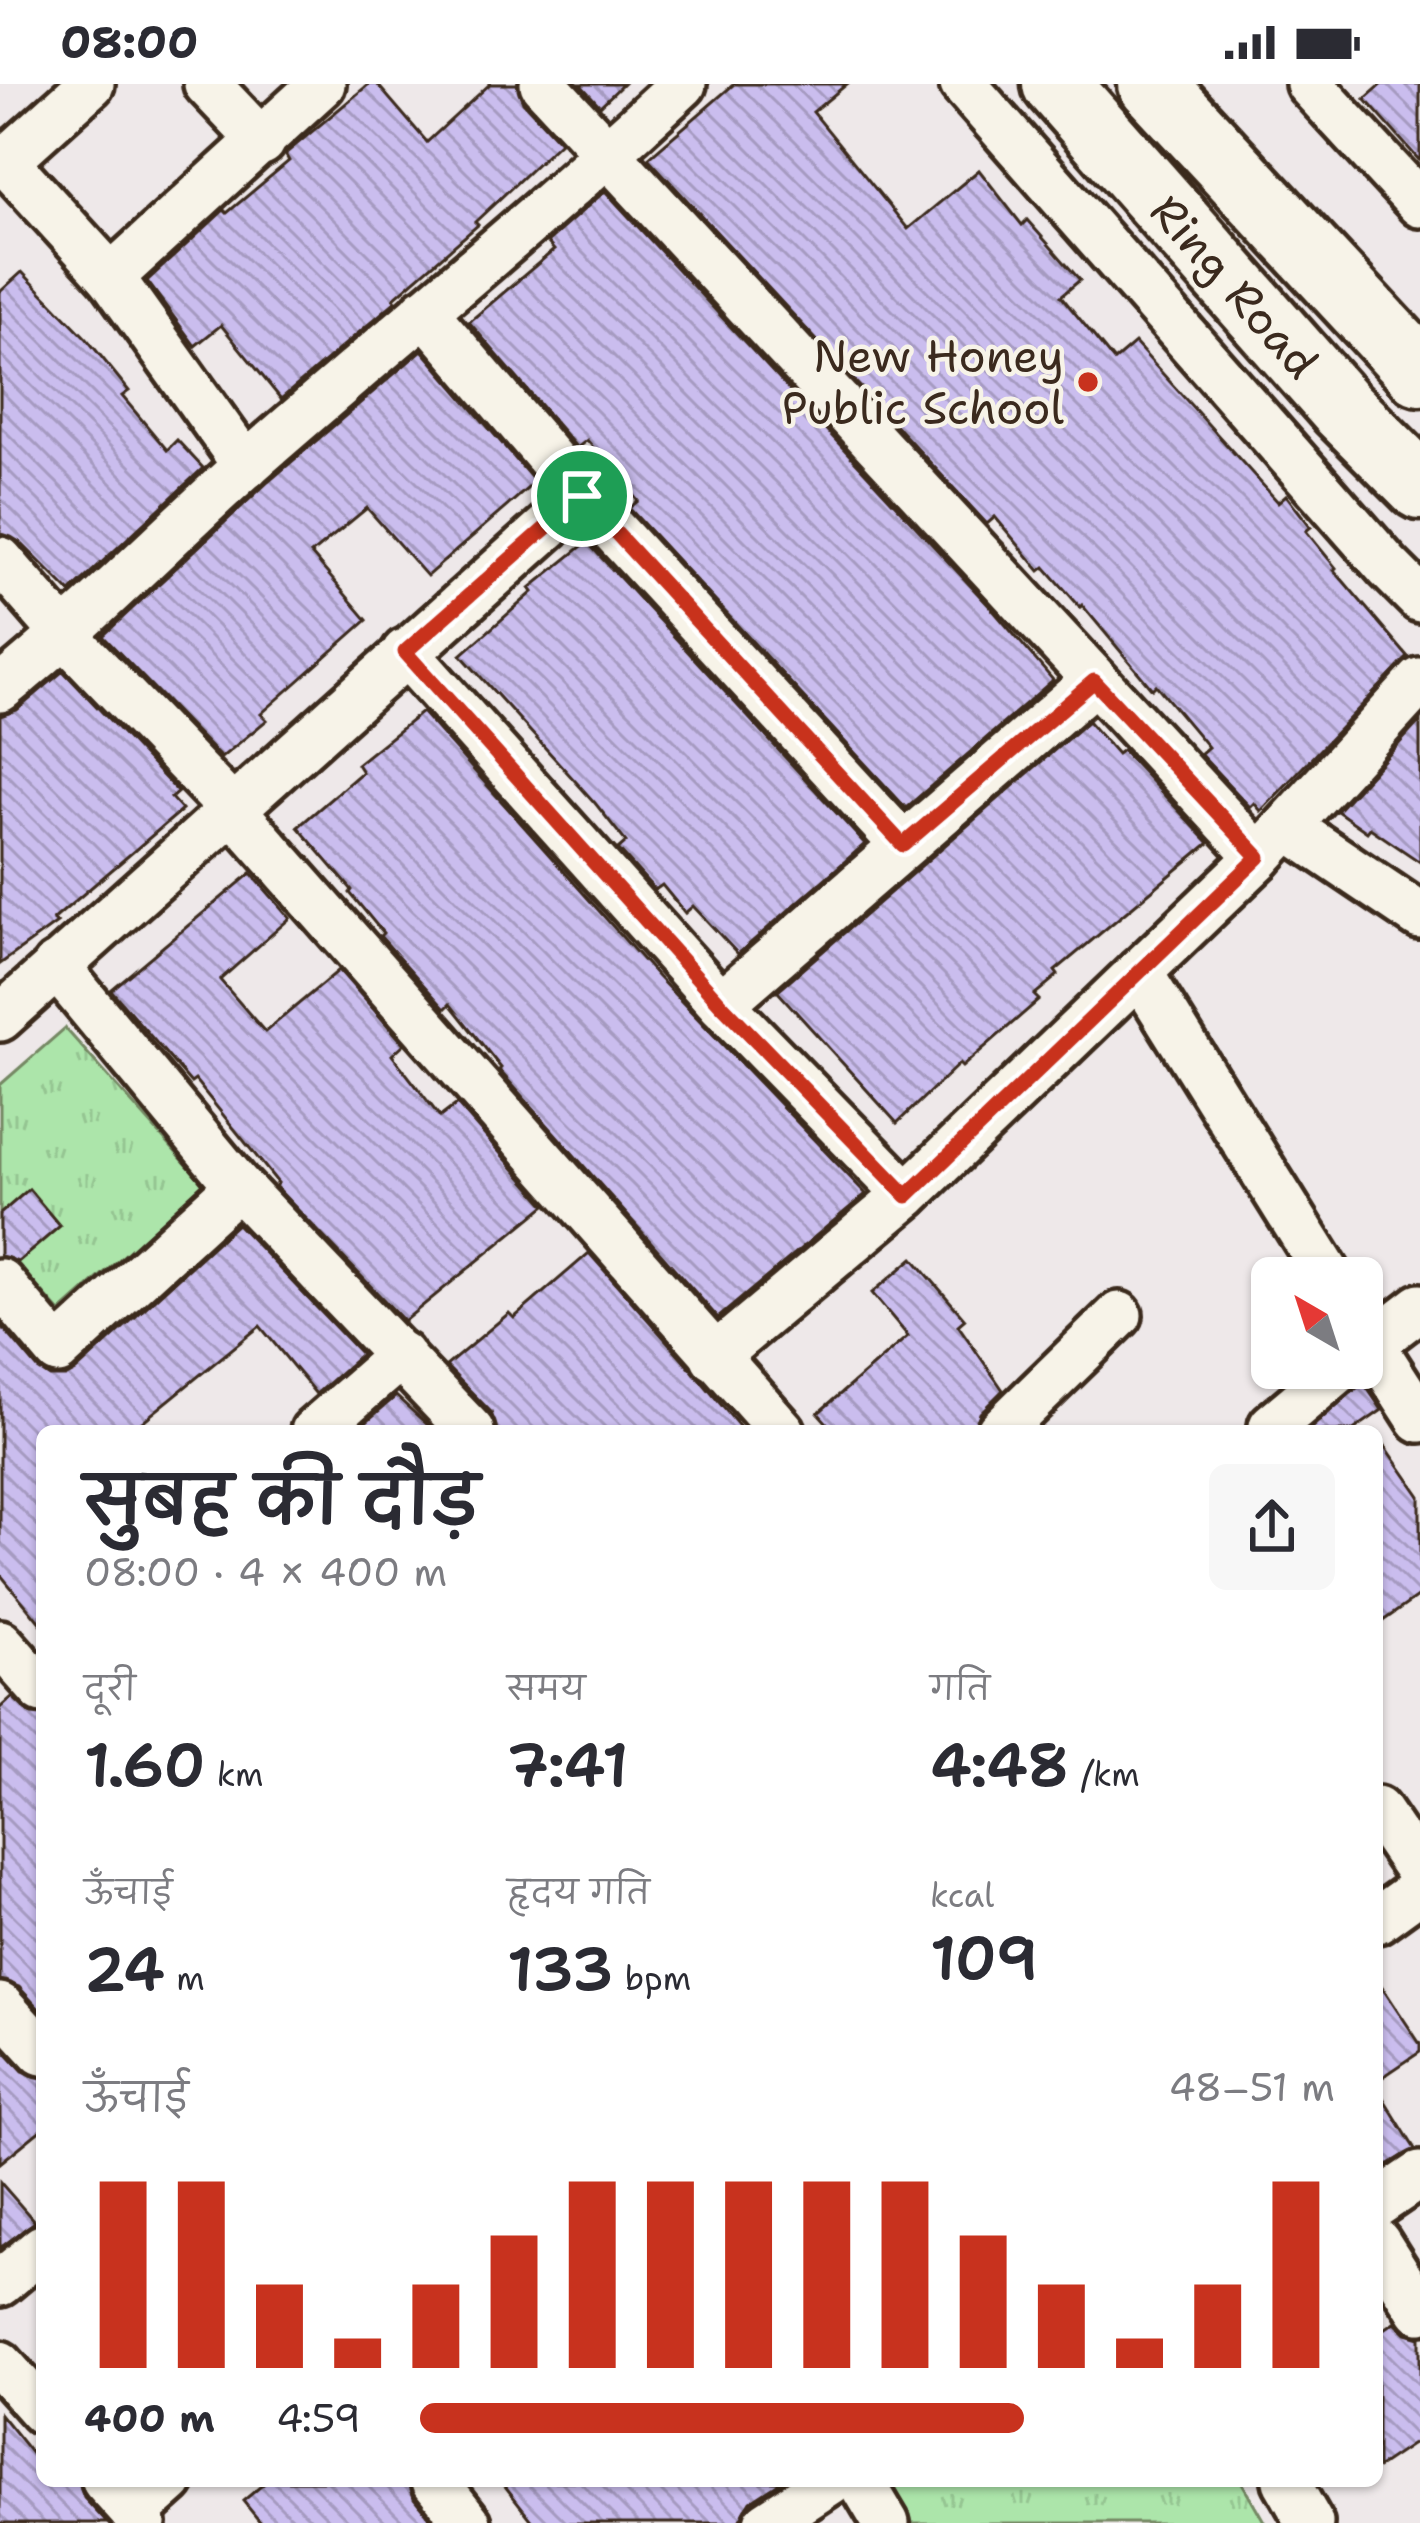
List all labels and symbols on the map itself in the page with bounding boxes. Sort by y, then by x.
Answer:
street label: Ring Road [1137,182,1332,391]
place label: New Honey Public School [782,326,1064,438]
marker: New Honey Public School [1075,369,1101,395]
pin [531,445,633,547]
north arrow [1251,1257,1383,1389]

